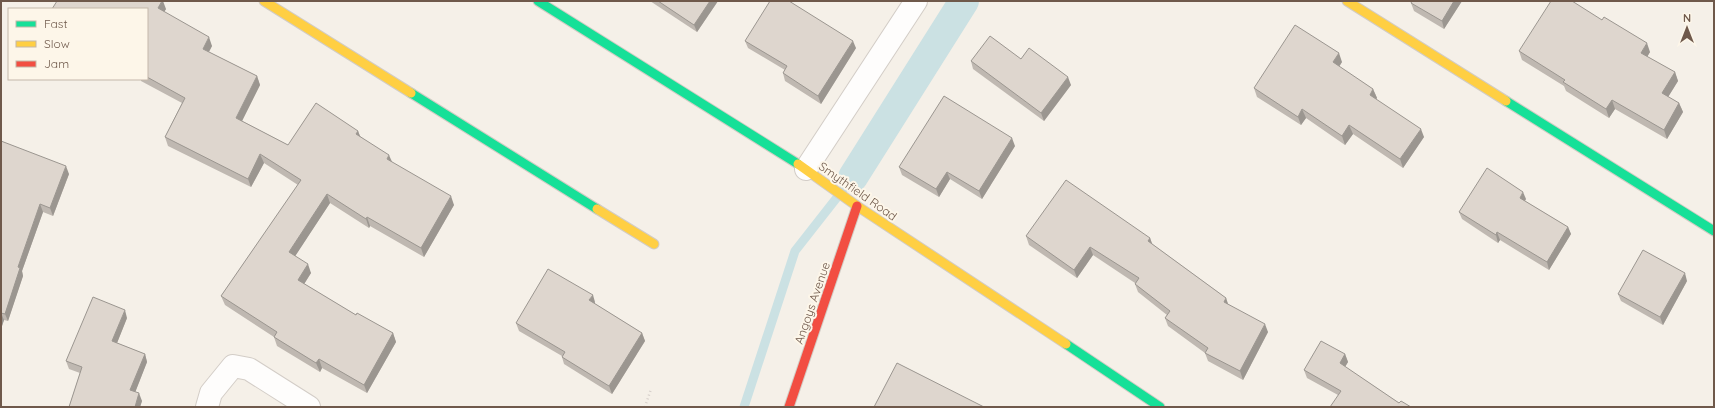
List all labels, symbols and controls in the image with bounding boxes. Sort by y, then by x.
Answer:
legend [8,8,148,80]
north arrow [1667,8,1707,48]
text: N [1683,11,1691,25]
text: Fast [44,16,68,31]
text: Slow [44,36,70,51]
text: Jam [44,56,69,71]
street label: Smythfield Road [816,158,900,224]
street label: Angoys Avenue [791,260,833,346]

